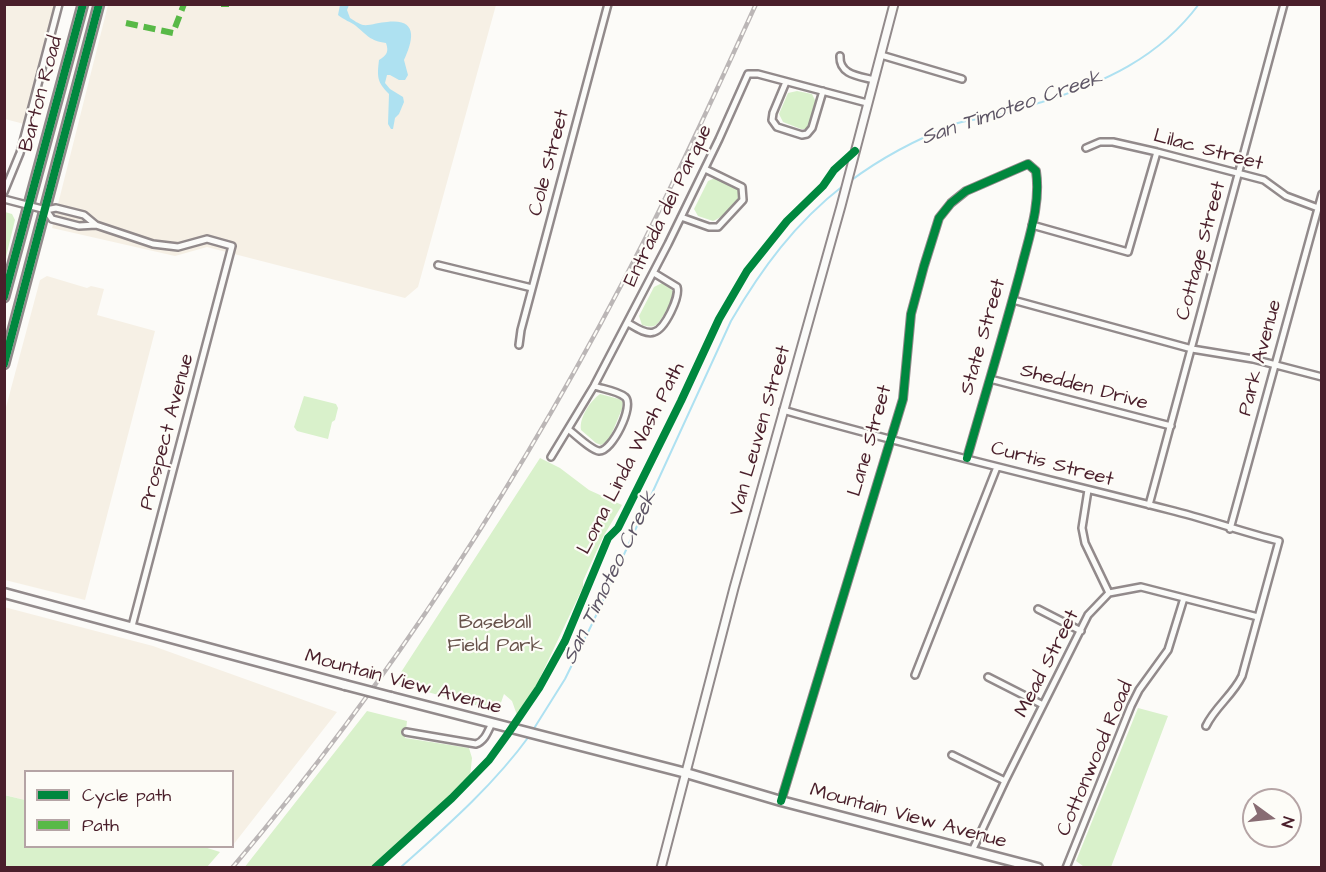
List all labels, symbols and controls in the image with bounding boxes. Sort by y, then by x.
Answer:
street label: Barton Road [15,34,69,154]
water label: San Timoteo Creek [918,66,1106,152]
street label: Cole Street [524,107,576,219]
street label: Entrada del Parque [619,121,719,291]
street label: Lilac Street [1151,125,1265,177]
street label: Cottage Street [1172,179,1232,323]
street label: State Street [956,276,1012,398]
street label: Park Avenue [1234,297,1288,419]
street label: Van Leuven Street [725,343,797,519]
street label: Prospect Avenue [136,351,200,513]
street label: Loma Linda Wash Path [573,359,691,559]
street label: Shedden Drive [1018,359,1150,417]
street label: Lane Street [844,383,898,499]
street label: Curtis Street [988,437,1116,493]
water label: San Timoteo Creek [558,487,664,669]
street label: Mead Street [1011,606,1085,722]
park label: Baseball Field Park [447,612,543,659]
street label: Mountain View Avenue [302,645,504,721]
street label: Cottonwood Road [1053,678,1139,840]
legend [24,770,234,848]
street label: Mountain View Avenue [807,779,1009,855]
text: Cycle path [82,783,171,808]
north arrow [1242,788,1302,848]
text: Path [82,813,119,838]
text: N [1276,814,1299,830]

